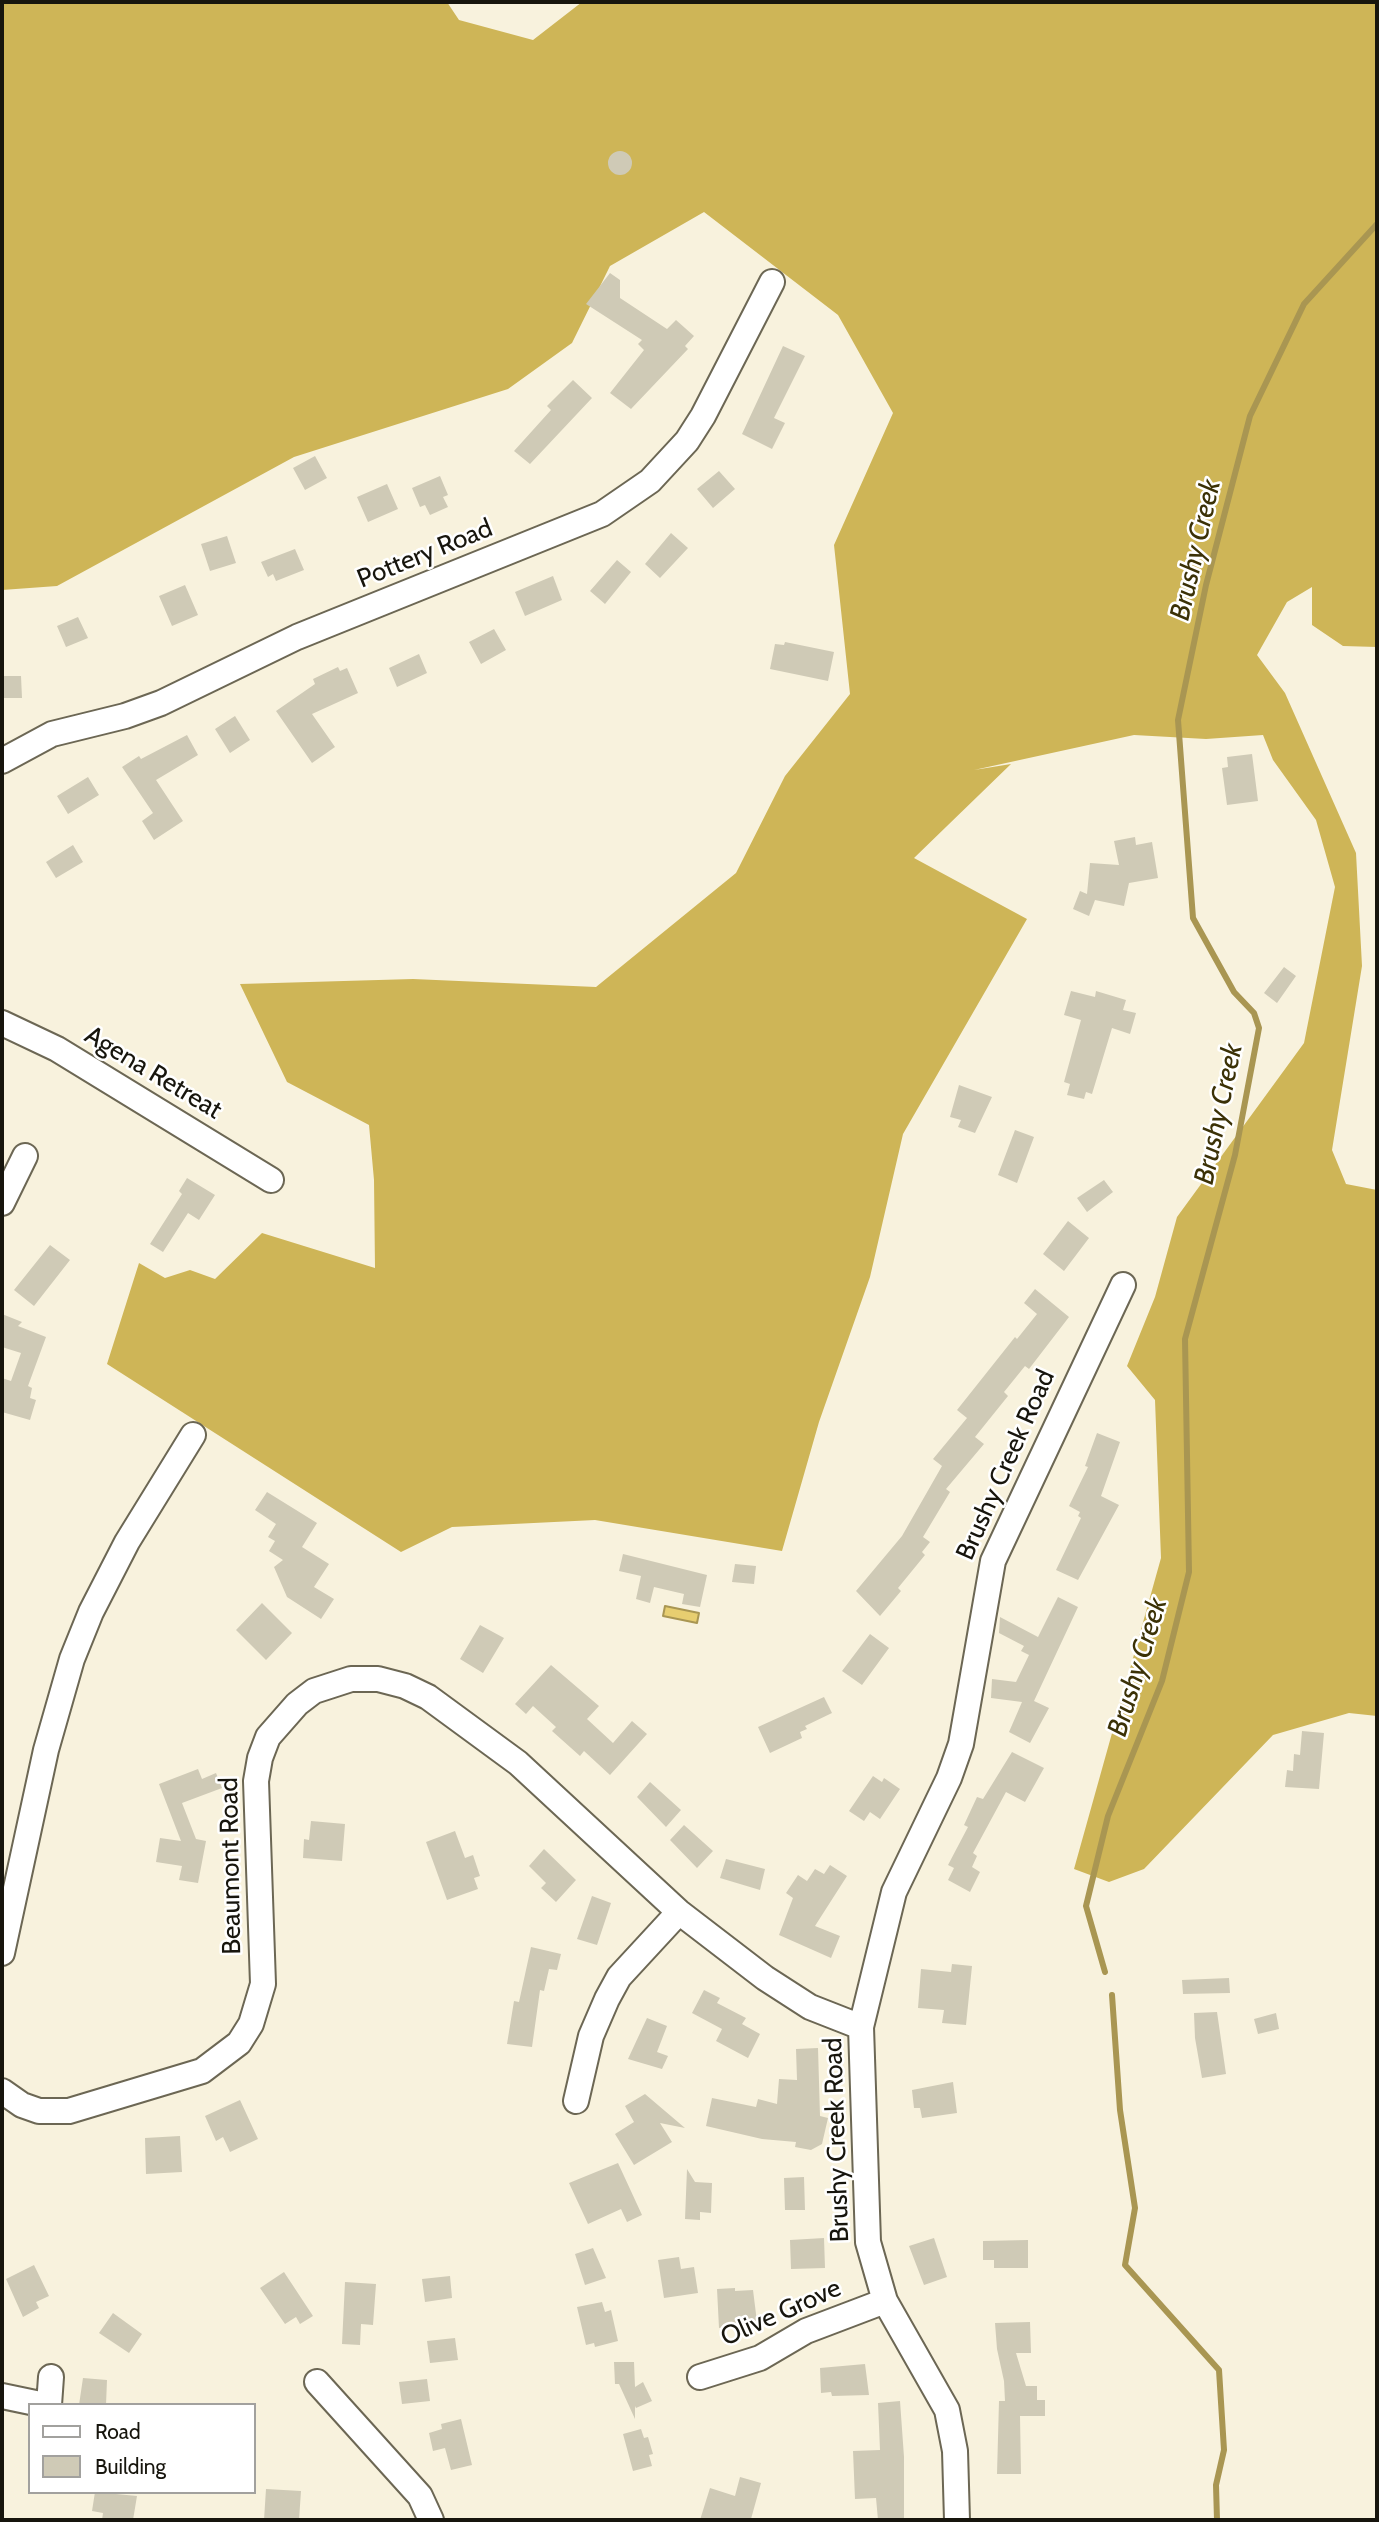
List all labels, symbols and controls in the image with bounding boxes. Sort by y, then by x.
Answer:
water label: Brushy Creek [1164,476,1228,624]
street label: Pottery Road [353,513,497,595]
street label: Agena Retreat [79,1020,227,1126]
water label: Brushy Creek [1188,1040,1250,1188]
street label: Brushy Creek Road [950,1365,1062,1565]
water label: Brushy Creek [1101,1594,1175,1740]
street label: Beaumont Road [214,1777,248,1955]
street label: Brushy Creek Road [818,2037,856,2243]
street label: Olive Grove [716,2273,846,2353]
legend [28,2403,256,2494]
text: Road [95,2419,141,2444]
text: Building [95,2454,166,2479]

